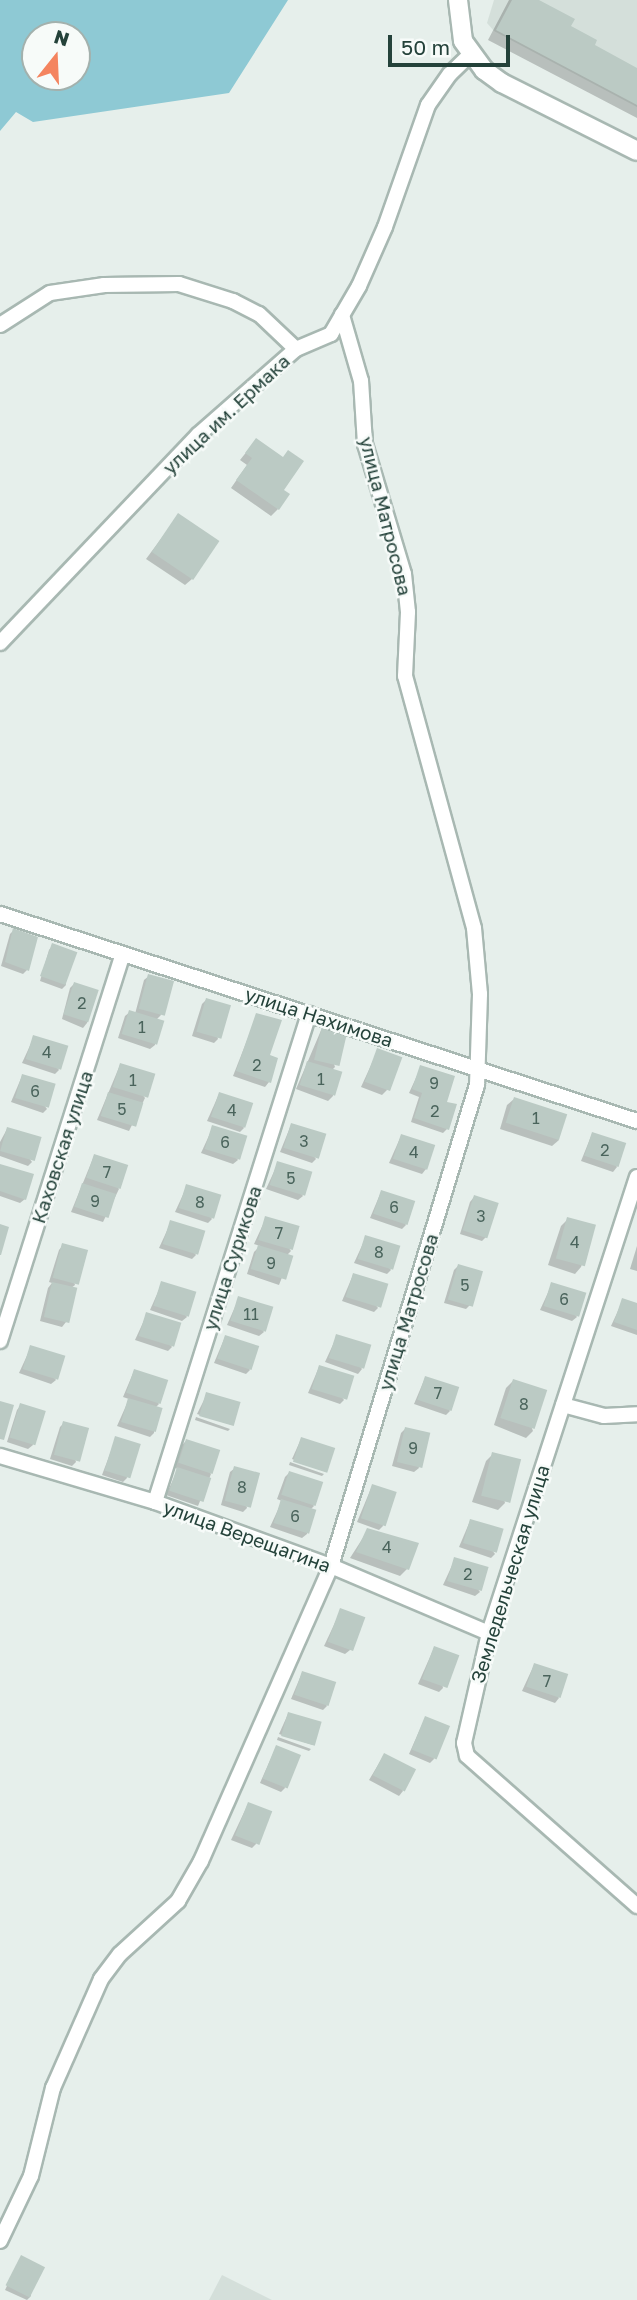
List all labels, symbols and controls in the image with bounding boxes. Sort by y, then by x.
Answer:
north arrow [21,21,91,91]
scale bar [392,21,514,65]
text: N [52,24,72,51]
text: 50 m [401,34,450,60]
street label: улица им. Ермака [158,349,294,479]
street label: улица Матросова [355,434,417,598]
street label: улица Нахимова [242,982,396,1052]
house number: 2 [77,993,87,1013]
house number: 1 [138,1017,146,1037]
house number: 4 [42,1042,52,1062]
house number: 2 [252,1055,262,1075]
street label: Каховская улица [27,1068,97,1226]
house number: 1 [317,1069,325,1089]
house number: 1 [129,1070,137,1090]
house number: 9 [429,1073,439,1093]
house number: 6 [30,1081,40,1101]
house number: 5 [117,1099,127,1119]
house number: 4 [227,1100,237,1120]
house number: 2 [430,1101,440,1121]
house number: 1 [532,1108,540,1128]
house number: 3 [299,1131,309,1151]
house number: 6 [220,1132,230,1152]
house number: 2 [600,1140,610,1160]
house number: 4 [409,1142,419,1162]
house number: 7 [103,1162,111,1182]
house number: 5 [286,1168,296,1188]
street label: улица Сурикова [198,1183,266,1333]
house number: 9 [90,1191,100,1211]
house number: 8 [195,1192,205,1212]
house number: 6 [389,1197,399,1217]
house number: 3 [476,1206,486,1226]
house number: 7 [275,1223,283,1243]
street label: улица Матросова [373,1231,443,1393]
house number: 4 [570,1232,580,1252]
house number: 8 [374,1242,384,1262]
house number: 9 [266,1253,276,1273]
house number: 5 [460,1275,470,1295]
house number: 6 [559,1289,569,1309]
house number: 11 [243,1304,259,1324]
house number: 7 [434,1383,442,1403]
house number: 8 [519,1394,529,1414]
house number: 9 [408,1438,418,1458]
street label: Земледельческая улица [466,1462,554,1686]
house number: 8 [237,1477,247,1497]
street label: улица Верещагина [160,1495,334,1577]
house number: 6 [290,1506,300,1526]
house number: 4 [382,1537,392,1557]
house number: 2 [463,1564,473,1584]
house number: 7 [543,1671,551,1691]

